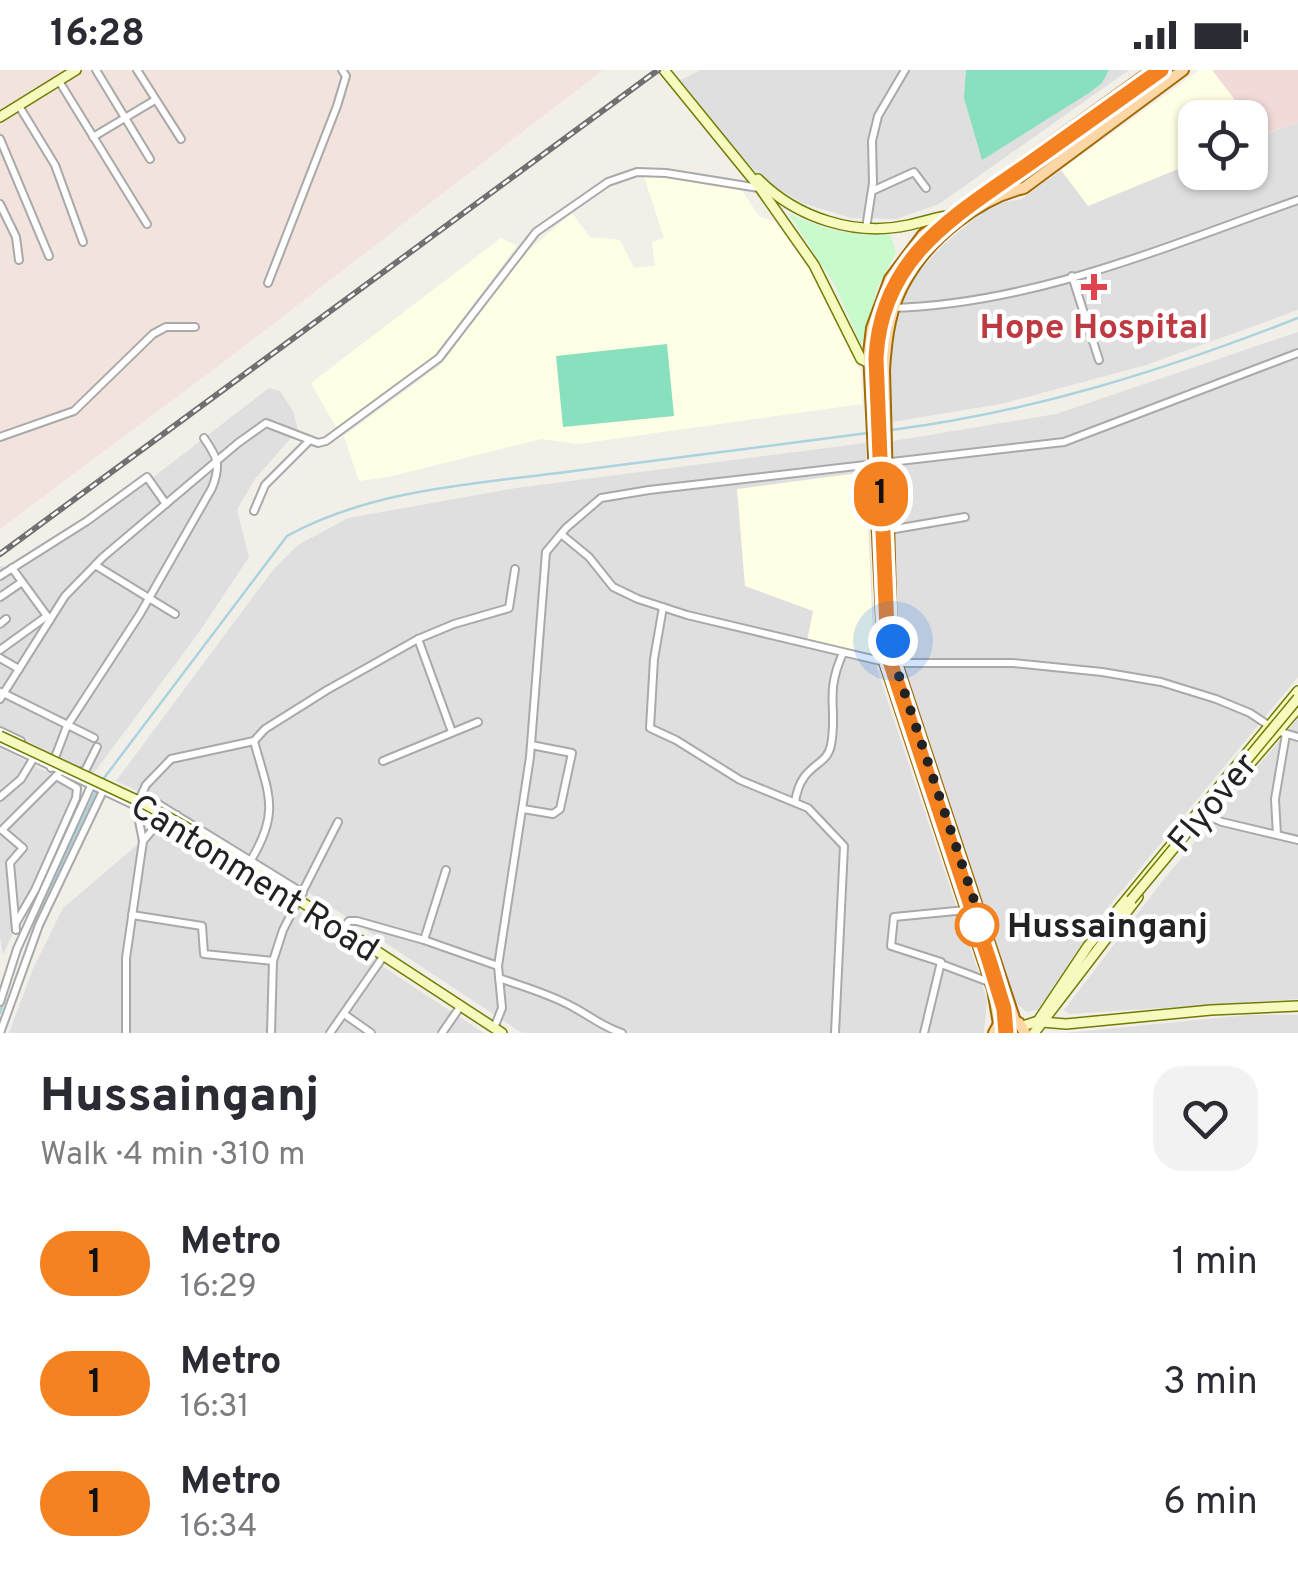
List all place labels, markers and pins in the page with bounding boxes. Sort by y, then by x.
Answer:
marker: Hope Hospital [1081,274,1107,300]
place label: Hope Hospital [980,307,1208,351]
marker: Hussainganj [956,904,998,946]
place label: Hussainganj [1007,906,1208,950]

